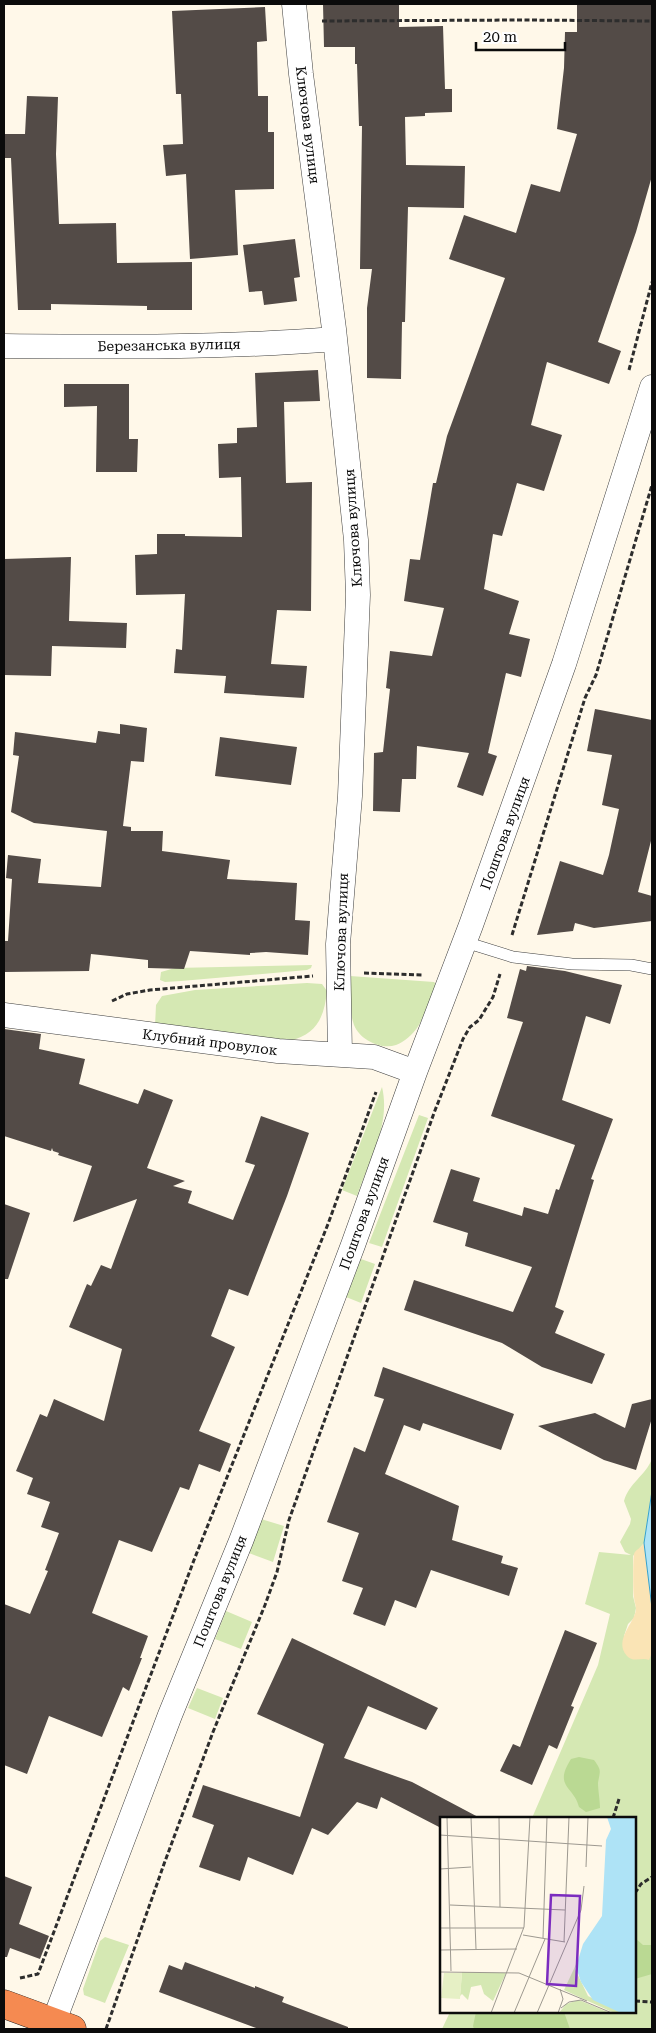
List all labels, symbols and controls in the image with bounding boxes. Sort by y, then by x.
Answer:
scale bar [476,20,565,52]
text: 20 m [483,28,518,46]
street label: Ключова вулиця [293,65,323,185]
street label: Березанська вулиця [97,336,241,354]
street label: Ключова вулиця [341,468,365,588]
street label: Поштова вулиця [477,774,533,892]
street label: Ключова вулиця [331,873,351,991]
street label: Клубний провулок [141,1026,279,1058]
street label: Поштова вулиця [336,1154,392,1272]
street label: Поштова вулиця [190,1533,250,1649]
inset map [440,1817,636,2013]

